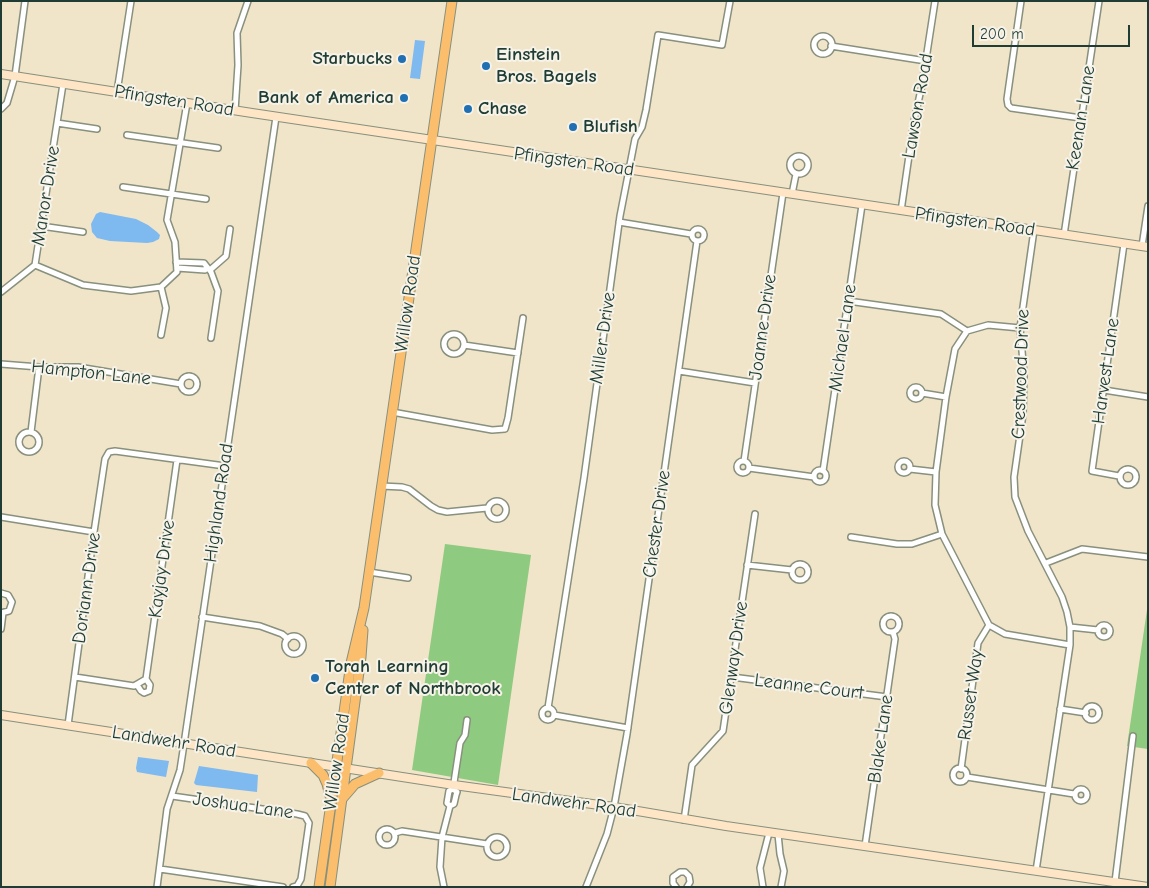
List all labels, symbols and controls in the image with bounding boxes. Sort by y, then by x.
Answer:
scale bar [974,15,1132,47]
text: 200 m [980,25,1024,43]
place label: Einstein Bros. Bagels [496,44,597,88]
place label: Starbucks [312,48,392,70]
street label: Lawson Road [898,52,938,160]
marker: Starbucks [396,53,408,65]
marker: Einstein Bros. Bagels [480,60,492,72]
street label: Keenan Lane [1061,64,1101,172]
street label: Pfingsten Road [112,80,236,122]
place label: Bank of America [258,87,394,109]
marker: Bank of America [398,92,410,104]
place label: Chase [478,98,527,120]
marker: Chase [462,103,474,115]
place label: Blufish [583,116,638,138]
marker: Blufish [567,121,579,133]
street label: Pfingsten Road [512,142,636,182]
street label: Manor Drive [27,144,65,248]
street label: Pfingsten Road [913,202,1037,242]
street label: Willow Road [390,254,426,354]
street label: Joanne Drive [744,273,782,381]
street label: Michael Lane [824,283,862,393]
street label: Miller Drive [585,290,621,386]
street label: Crestwood Drive [1007,309,1035,439]
street label: Harvest Lane [1087,317,1125,425]
street label: Hampton Lane [30,355,152,391]
street label: Highland Road [199,442,239,564]
street label: Chester Drive [638,469,676,579]
street label: Kayjay Drive [144,518,180,620]
street label: Doriann Drive [68,531,106,645]
street label: Glenway Drive [715,600,753,716]
street label: Russet Way [953,648,989,742]
place label: Torah Learning Center of Northbrook [325,656,501,700]
street label: Leanne Court [753,669,865,705]
marker: Torah Learning Center of Northbrook [309,672,321,684]
street label: Blake Lane [863,693,899,785]
street label: Willow Road [319,712,355,812]
street label: Landwehr Road [110,721,238,763]
street label: Landwehr Road [510,783,638,823]
street label: Joshua Lane [191,788,295,824]

